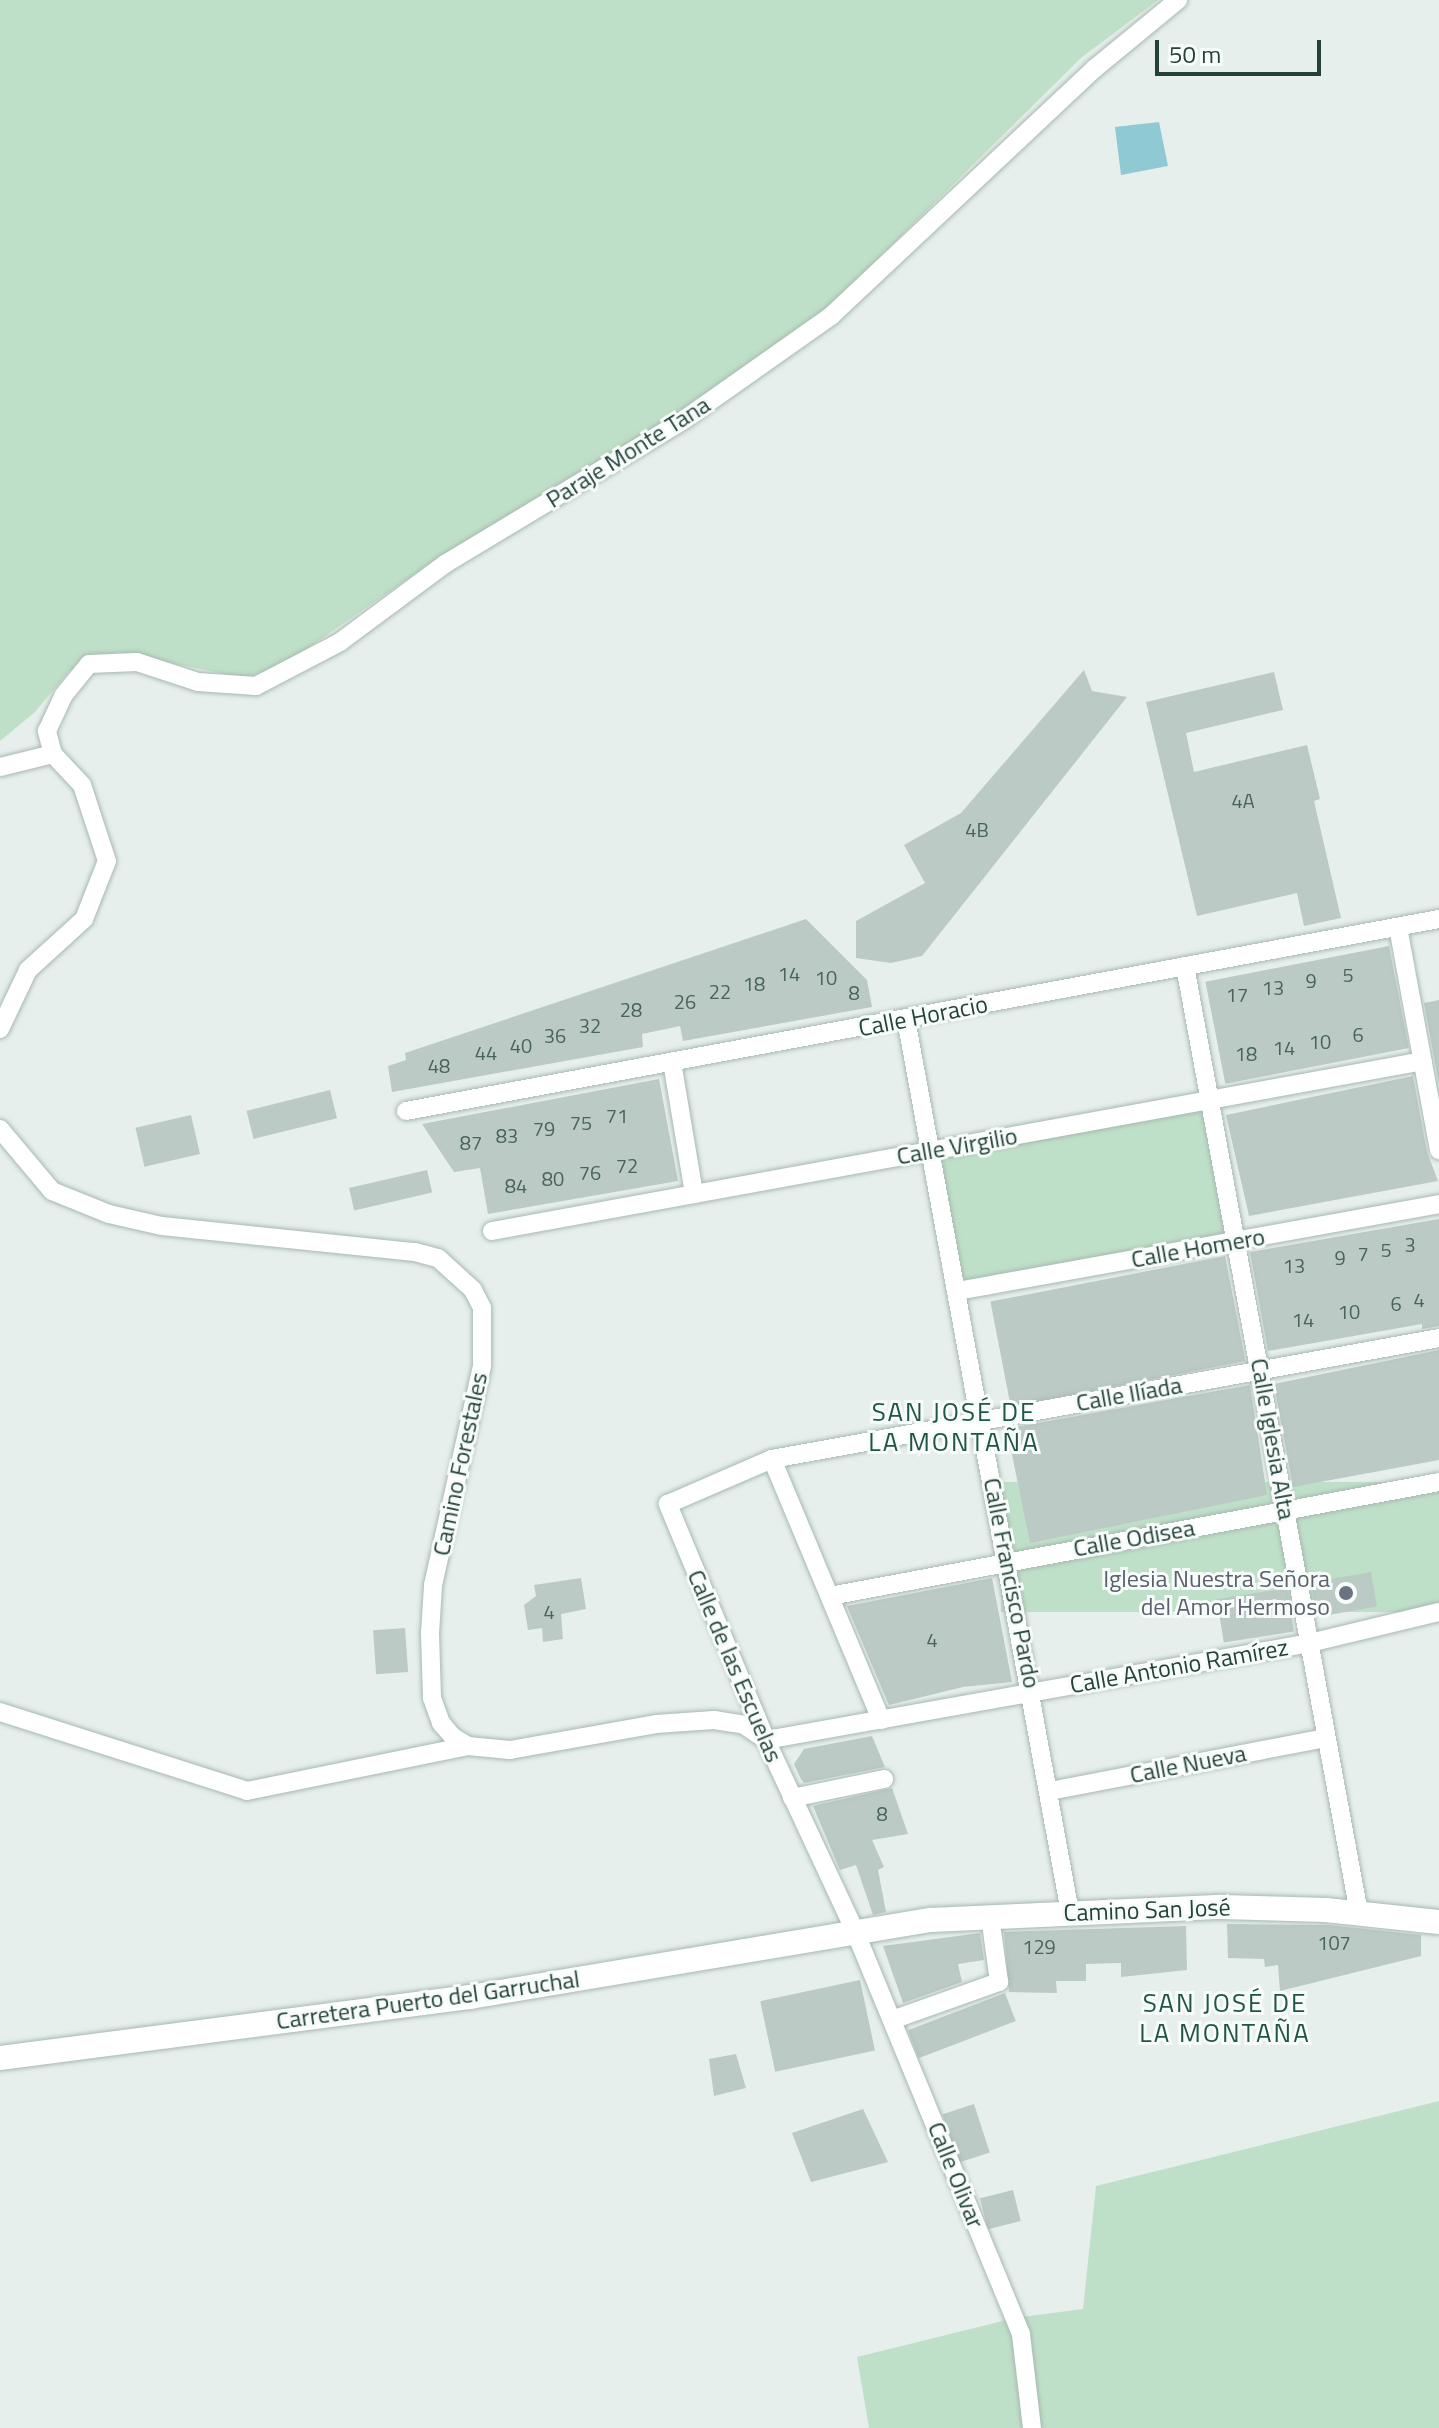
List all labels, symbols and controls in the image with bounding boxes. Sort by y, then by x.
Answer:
scale bar [1159,24,1325,74]
text: 50 m [1169,36,1221,72]
street label: Paraje Monte Tana [541,390,715,514]
house number: 4A [1231,788,1255,812]
house number: 4B [965,817,989,841]
house number: 14 [778,961,800,985]
house number: 5 [1342,962,1354,986]
house number: 10 [815,965,837,989]
house number: 9 [1305,968,1317,992]
house number: 18 [743,971,765,995]
house number: 13 [1262,975,1284,999]
house number: 22 [709,979,731,1003]
house number: 8 [848,980,860,1004]
house number: 17 [1226,982,1248,1006]
house number: 26 [674,989,696,1013]
street label: Calle Horacio [856,989,990,1043]
house number: 28 [620,997,642,1021]
house number: 32 [579,1013,601,1037]
house number: 6 [1352,1022,1364,1046]
house number: 36 [544,1023,566,1047]
house number: 10 [1309,1029,1331,1053]
house number: 40 [510,1033,532,1057]
house number: 14 [1273,1035,1295,1059]
house number: 44 [475,1040,497,1064]
house number: 18 [1235,1041,1257,1065]
house number: 48 [428,1053,450,1077]
house number: 71 [606,1103,628,1127]
house number: 75 [570,1110,592,1134]
house number: 79 [533,1116,555,1140]
street label: Calle Virgilio [894,1121,1020,1171]
house number: 83 [496,1123,518,1147]
house number: 87 [460,1130,482,1154]
house number: 72 [616,1153,638,1177]
house number: 76 [579,1160,601,1184]
house number: 80 [542,1166,564,1190]
house number: 84 [505,1173,527,1197]
street label: Calle Homero [1129,1222,1267,1274]
house number: 3 [1404,1232,1416,1256]
house number: 5 [1380,1237,1392,1261]
house number: 7 [1357,1241,1369,1265]
house number: 9 [1334,1245,1346,1269]
house number: 13 [1283,1253,1305,1277]
house number: 4 [1413,1287,1425,1311]
house number: 6 [1390,1291,1402,1315]
house number: 10 [1338,1299,1360,1323]
house number: 14 [1292,1307,1314,1331]
street label: Calle Iglesia Alta [1245,1356,1301,1522]
street label: Camino Forestales [427,1370,493,1558]
street label: Calle Ilíada [1074,1371,1184,1417]
district label: SAN JOSÉ DE LA MONTAÑA [868,1396,1040,1458]
street label: Calle Francisco Pardo [977,1475,1047,1691]
street label: Calle Odisea [1071,1513,1197,1563]
street label: Calle de las Escuelas [681,1565,789,1767]
place label: Iglesia Nuestra Señora del Amor Hermoso [1103,1565,1330,1621]
marker: Iglesia Nuestra Señora del Amor Hermoso [1337,1584,1355,1602]
house number: 4 [543,1599,555,1623]
house number: 4 [926,1627,938,1651]
street label: Calle Antonio Ramírez [1068,1633,1290,1699]
street label: Calle Nueva [1127,1739,1249,1789]
house number: 8 [876,1801,888,1825]
street label: Camino San José [1063,1893,1231,1927]
house number: 107 [1317,1930,1351,1954]
house number: 129 [1022,1934,1056,1958]
street label: Carretera Puerto del Garruchal [274,1964,582,2036]
district label: SAN JOSÉ DE LA MONTAÑA [1139,1987,1311,2048]
street label: Calle Olivar [922,2118,990,2232]

